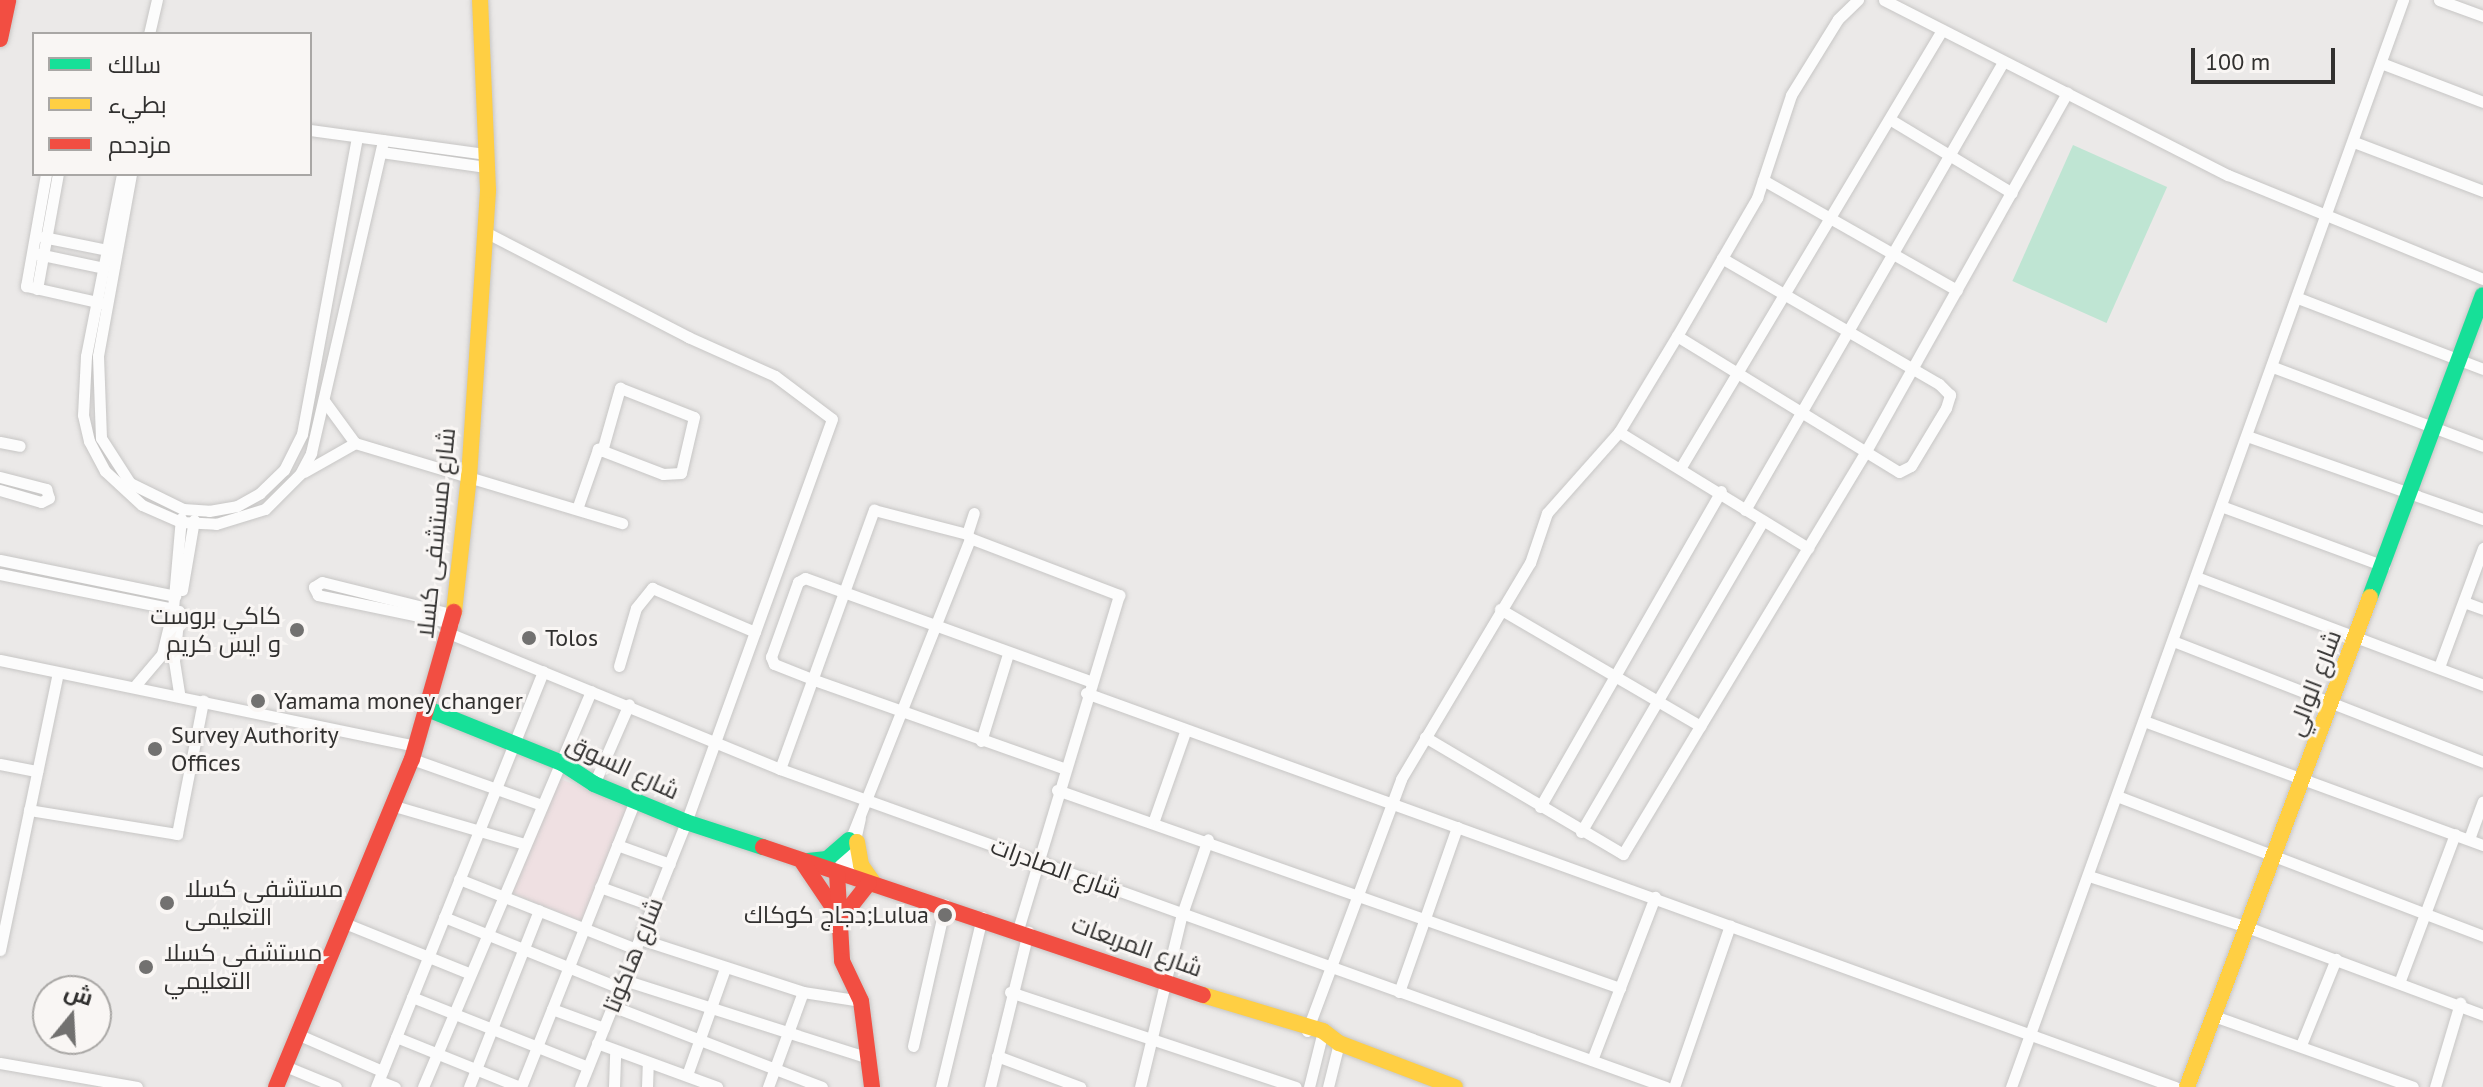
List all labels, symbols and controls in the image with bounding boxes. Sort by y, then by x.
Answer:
legend [32,32,312,176]
scale bar [2195,32,2339,82]
text: 100 m [2205,46,2270,77]
text: سالك [108,49,161,80]
text: بطيء [108,89,167,120]
text: مزدحم [108,129,171,160]
street label: شارع مستشفى كسلا [411,426,461,640]
place label: كاكي بروست و ايس كريم [150,602,281,658]
marker: كاكي بروست و ايس كريم [288,621,306,639]
place label: Tolos [545,624,598,652]
street label: شارع الوالي [2281,626,2347,740]
marker: Tolos [520,629,538,647]
place label: Yamama money changer [274,687,524,715]
marker: Yamama money changer [249,692,267,710]
place label: Survey Authority Offices [171,721,340,777]
street label: شارع السوق [562,728,684,806]
marker: Survey Authority Offices [146,740,164,758]
street label: شارع الصادرات [987,831,1125,905]
place label: مستشفى كسلا التعليمى [185,875,343,931]
marker: مستشفى كسلا التعليمى [156,892,178,914]
street label: شارع هاكوتا [597,893,669,1017]
place label: دجاج كوكاك;Lulua [744,901,929,929]
marker: دجاج كوكاك;Lulua [936,906,954,924]
street label: شارع المربعات [1068,909,1206,983]
place label: مستشفى كسلا التعليمي [164,939,322,995]
marker: مستشفى كسلا التعليمي [135,956,157,978]
north arrow [32,975,112,1055]
text: ش [61,976,97,1012]

